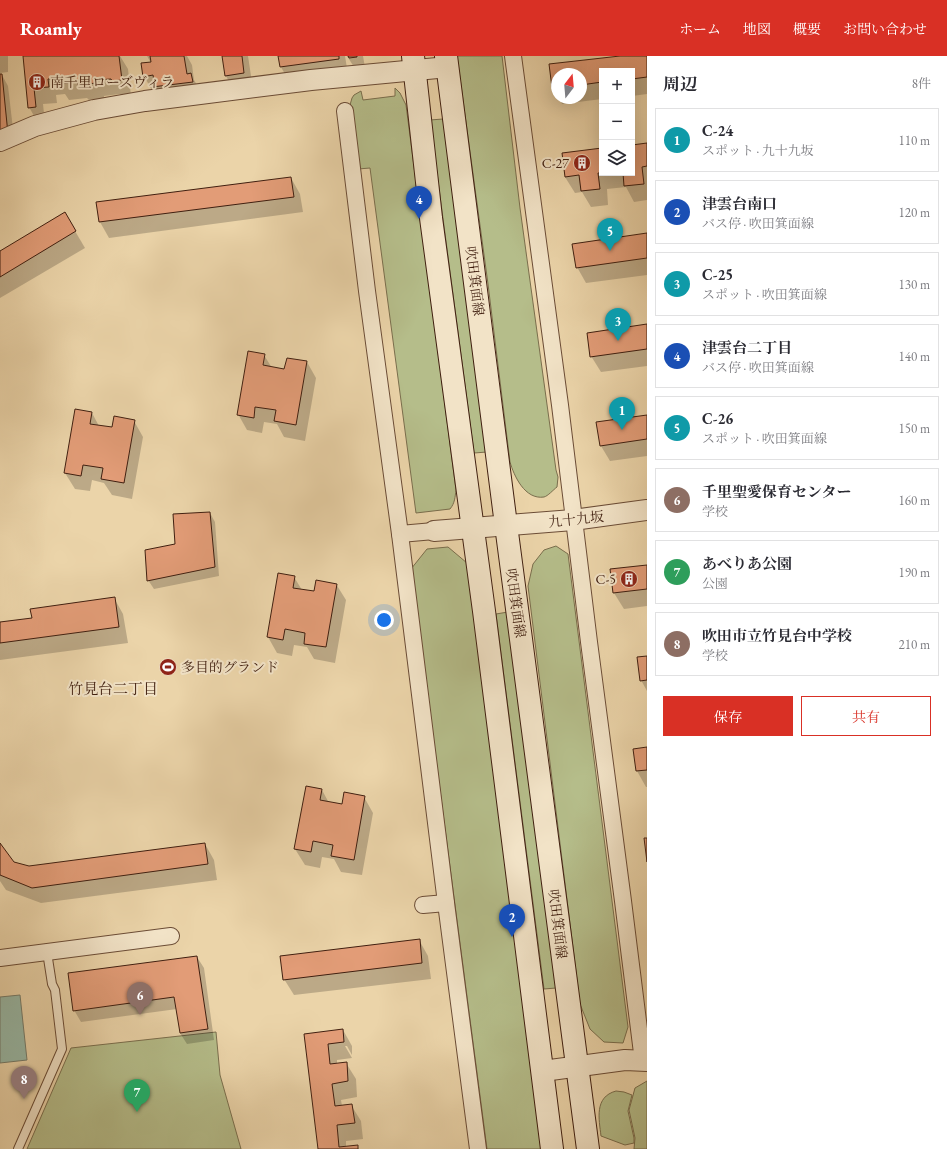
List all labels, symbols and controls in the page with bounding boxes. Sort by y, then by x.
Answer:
text: Roamly [20,16,82,41]
text: ホーム [679,20,721,38]
text: 地図 [743,20,771,38]
text: 概要 [793,20,821,38]
text: お問い合わせ [843,20,927,38]
north arrow [551,68,587,104]
map controls [599,68,635,176]
button: + [599,68,635,104]
building icon: 南千里ローズヴィラ [27,72,47,92]
place label: 南千里ローズヴィラ [50,73,174,91]
text: 周辺 [663,73,697,95]
text: 8件 [912,75,931,92]
button: − [599,104,635,140]
text: C-24 [702,121,733,140]
text: 1 [674,132,680,149]
text: 110 m [899,132,930,149]
button: layers [599,140,635,176]
text: スポット · 九十九坂 [702,142,814,159]
building icon: C-27 [572,153,592,173]
place label: C-27 [542,154,569,172]
pin: 4 [406,186,432,219]
text: 津雲台南口 [702,194,777,213]
text: 2 [674,204,680,221]
text: 120 m [899,204,930,221]
text: バス停 · 吹田箕面線 [702,215,814,232]
pin: 5 [597,218,623,251]
street label: 吹田箕面線 [462,245,488,317]
text: C-25 [702,265,733,284]
text: 3 [674,276,680,293]
text: 130 m [899,276,930,293]
text: スポット · 吹田箕面線 [702,286,827,303]
pin: 3 [605,308,631,341]
text: 津雲台二丁目 [702,338,792,357]
text: 4 [674,348,680,365]
text: 140 m [899,348,930,365]
text: バス停 · 吹田箕面線 [702,359,814,376]
pin: 1 [609,397,635,430]
text: C-26 [702,409,733,428]
text: 5 [674,420,680,437]
text: 150 m [899,420,930,437]
text: スポット · 吹田箕面線 [702,430,827,447]
text: 千里聖愛保育センター [702,482,851,501]
text: 6 [674,492,680,509]
text: 160 m [899,492,930,509]
text: 学校 [702,503,728,520]
street label: 九十九坂 [547,507,605,531]
text: あべりあ公園 [702,554,792,573]
text: 7 [674,564,680,581]
text: 190 m [899,564,930,581]
street label: 吹田箕面線 [502,567,530,639]
building icon: C-5 [619,569,639,589]
place label: C-5 [596,570,616,588]
text: 公園 [702,575,728,592]
your location [374,610,394,630]
text: 吹田市立竹見台中学校 [702,626,852,645]
text: 8 [674,636,680,653]
text: 210 m [899,636,930,653]
text: 学校 [702,647,728,664]
sports icon: 多目的グランド [158,657,178,677]
place label: 多目的グランド [181,658,279,676]
district label: 竹見台二丁目 [68,679,158,698]
button: 保存 [663,696,793,736]
button: 共有 [801,696,931,736]
street label: 吹田箕面線 [545,888,571,960]
pin: 2 [499,904,525,937]
pin: 6 [127,982,153,1015]
pin: 8 [11,1066,37,1099]
pin: 7 [124,1079,150,1112]

